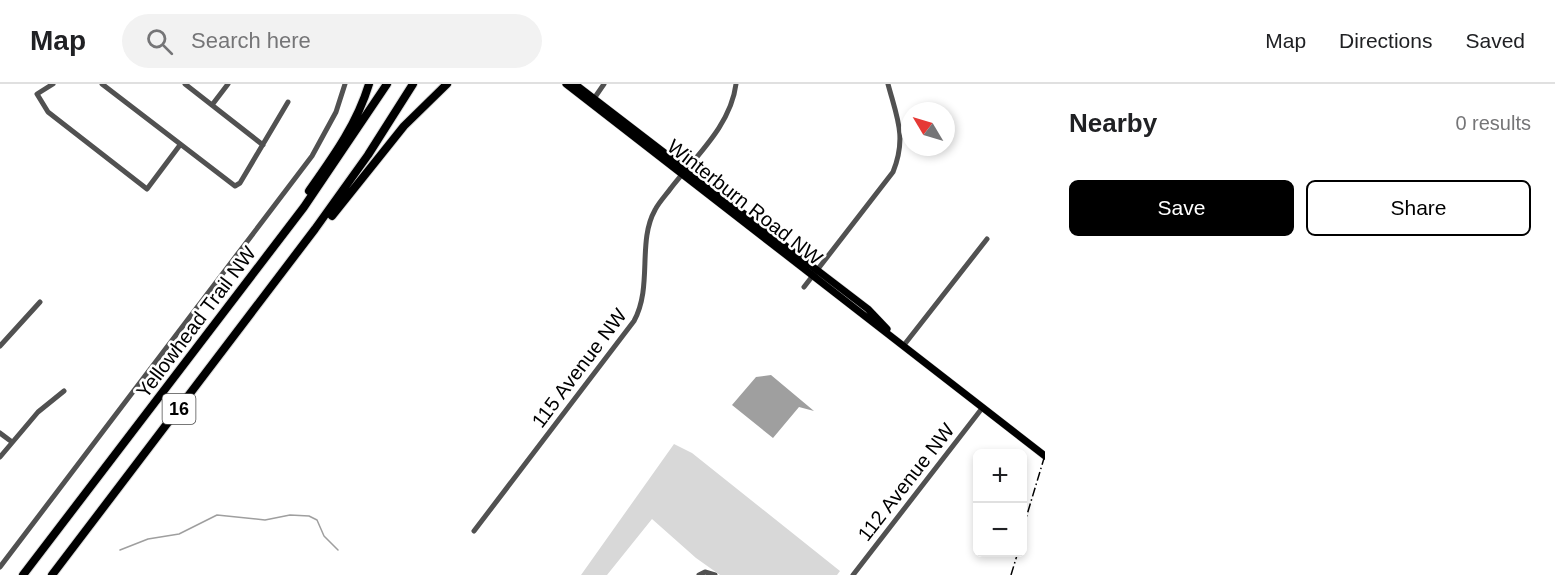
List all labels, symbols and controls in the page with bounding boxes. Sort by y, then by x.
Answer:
search box [122,14,542,68]
text: Map [30,25,86,56]
icon: search [143,25,176,58]
text: Search here [191,28,311,53]
text: Map [1265,29,1306,52]
text: Directions [1339,29,1432,52]
text: Saved [1465,29,1525,52]
north arrow [901,102,955,156]
text: Nearby [1069,108,1157,138]
text: 0 results [1455,112,1531,134]
street label: Winterburn Road NW [663,135,827,269]
button: Save [1069,180,1294,236]
button: Share [1306,180,1531,236]
street label: Yellowhead Trail NW [132,242,260,402]
street label: 115 Avenue NW [527,304,631,432]
road number: 16 [162,394,195,424]
street label: 112 Avenue NW [853,419,959,545]
map controls [973,449,1027,557]
button: + [973,449,1027,503]
button: − [973,503,1027,557]

